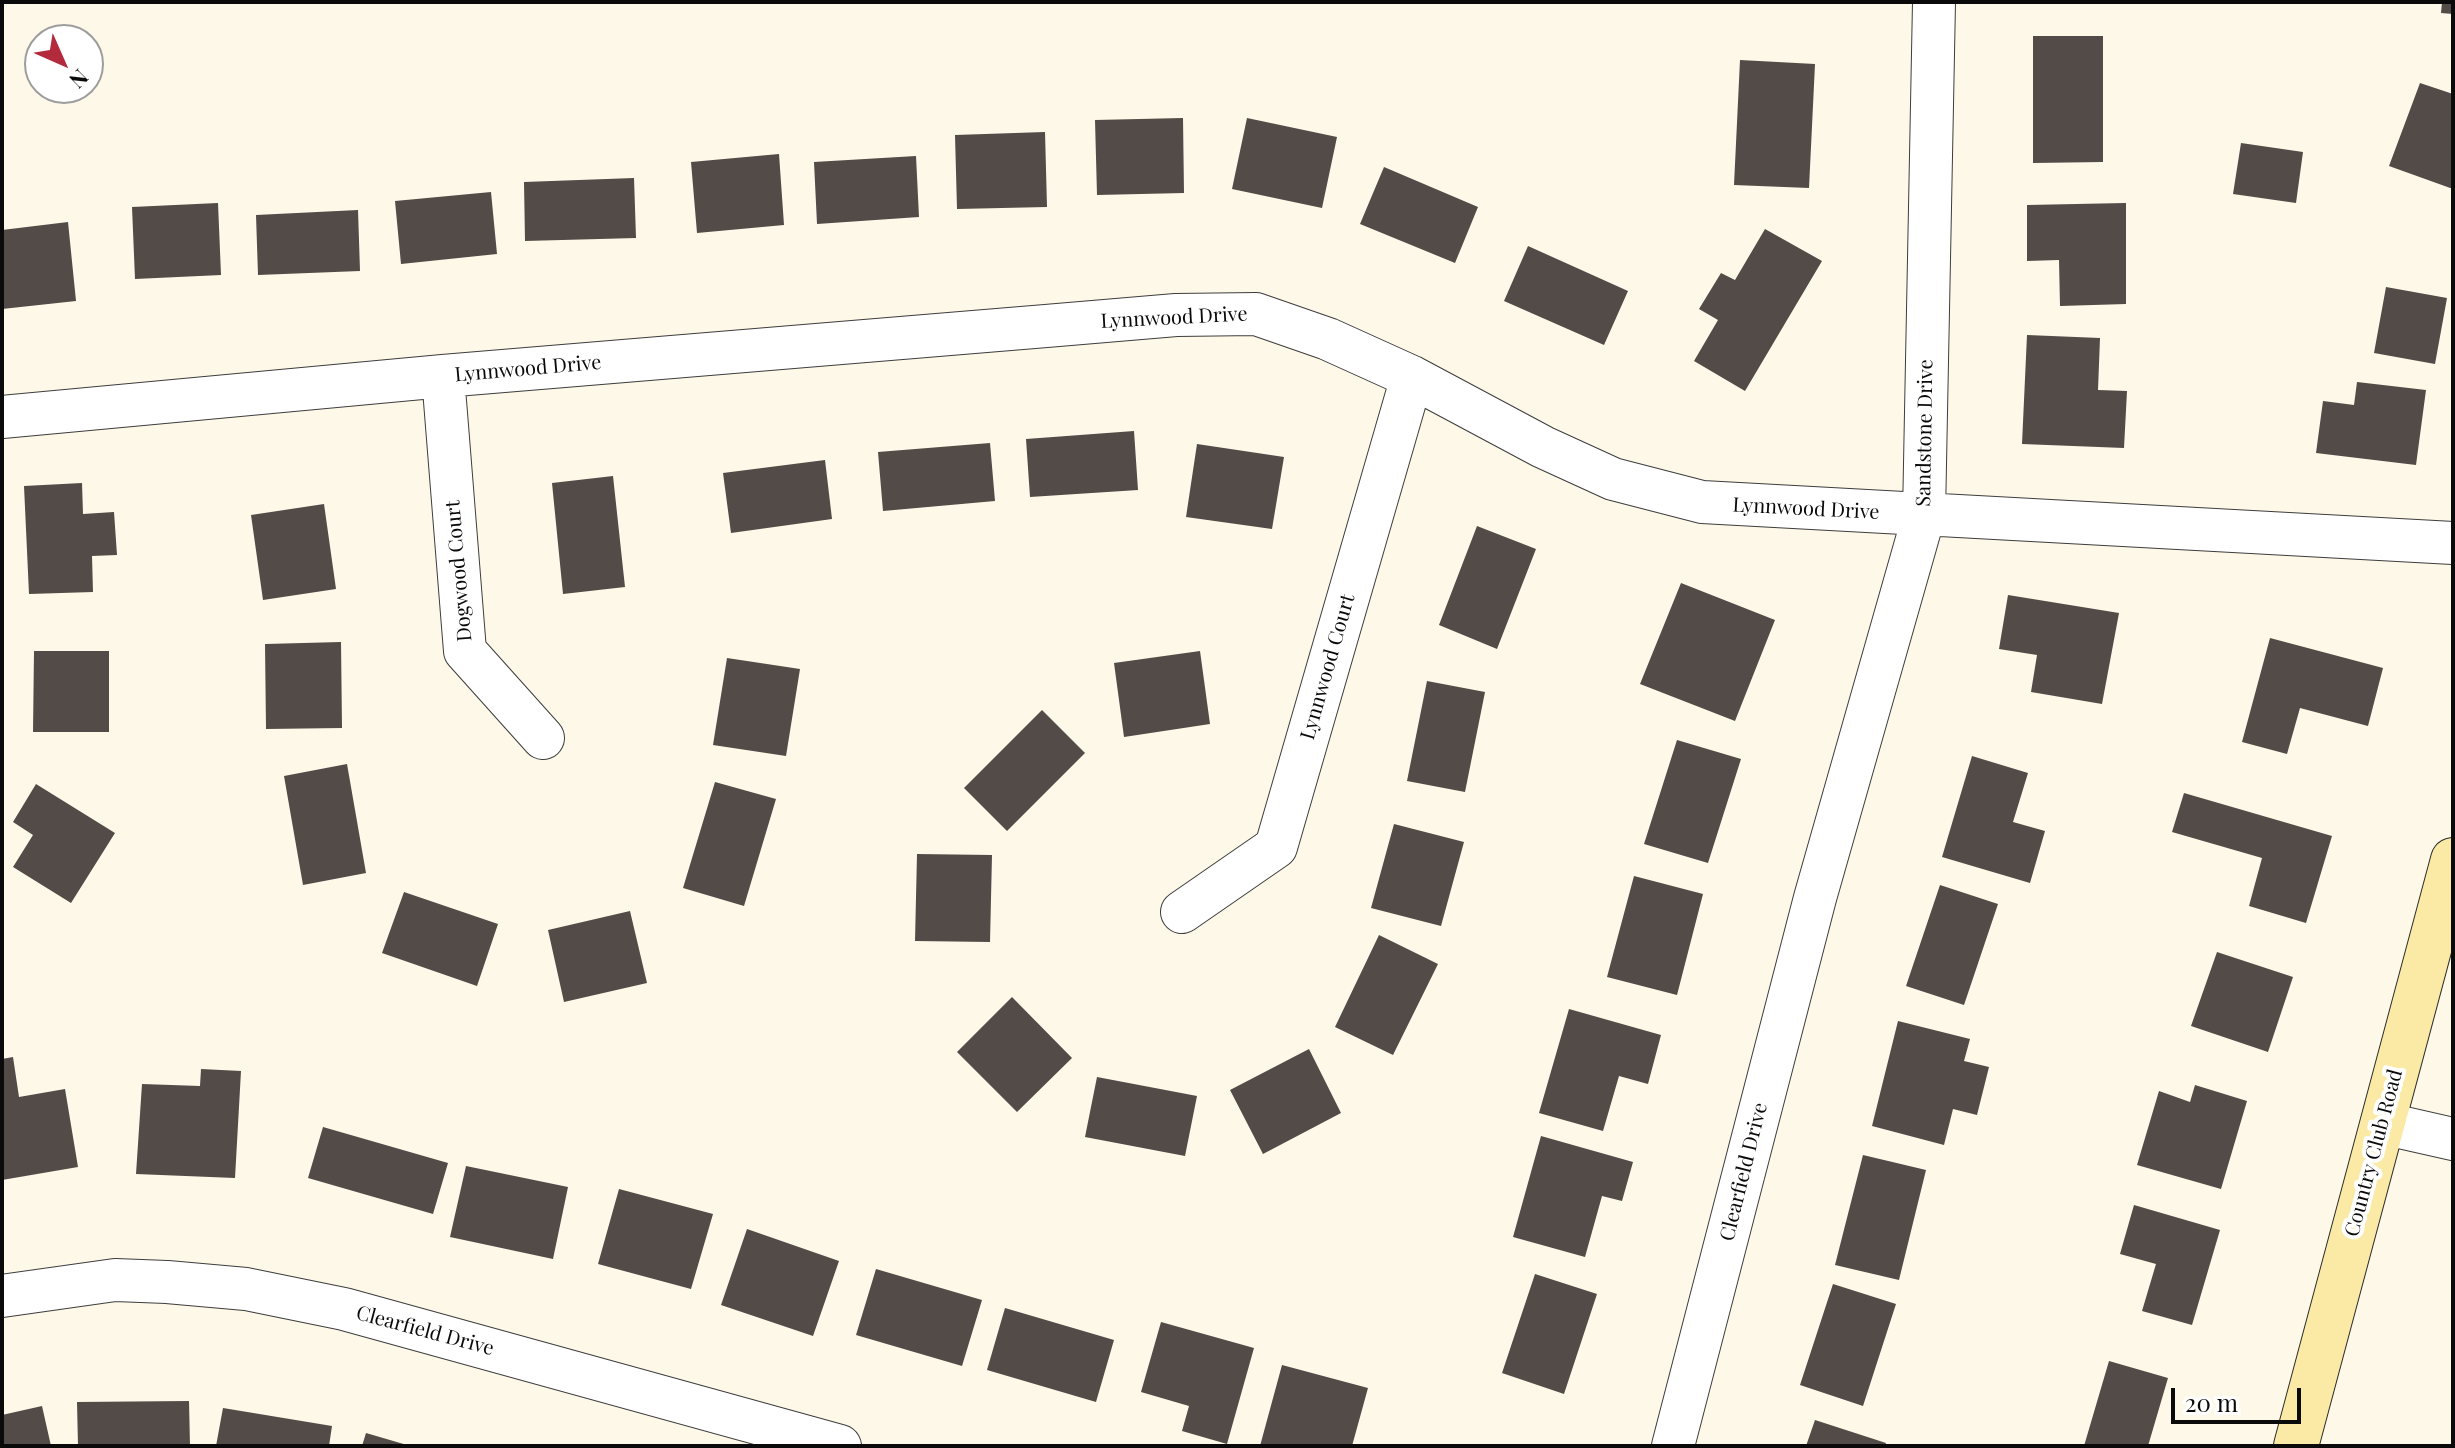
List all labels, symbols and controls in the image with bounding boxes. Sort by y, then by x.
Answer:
north arrow [24,24,104,104]
text: N [63,63,96,96]
street label: Lynnwood Drive [1100,302,1248,334]
street label: Lynnwood Drive [454,351,602,387]
street label: Sandstone Drive [1912,359,1938,507]
street label: Lynnwood Drive [1732,493,1880,525]
street label: Dogwood Court [441,499,477,643]
street label: Lynnwood Court [1296,591,1360,743]
street label: Country Club Road [2340,1067,2408,1239]
street label: Clearfield Drive [1715,1100,1773,1244]
street label: Clearfield Drive [353,1301,497,1361]
scale bar [2175,1372,2305,1422]
text: 20 m [2185,1386,2238,1418]

